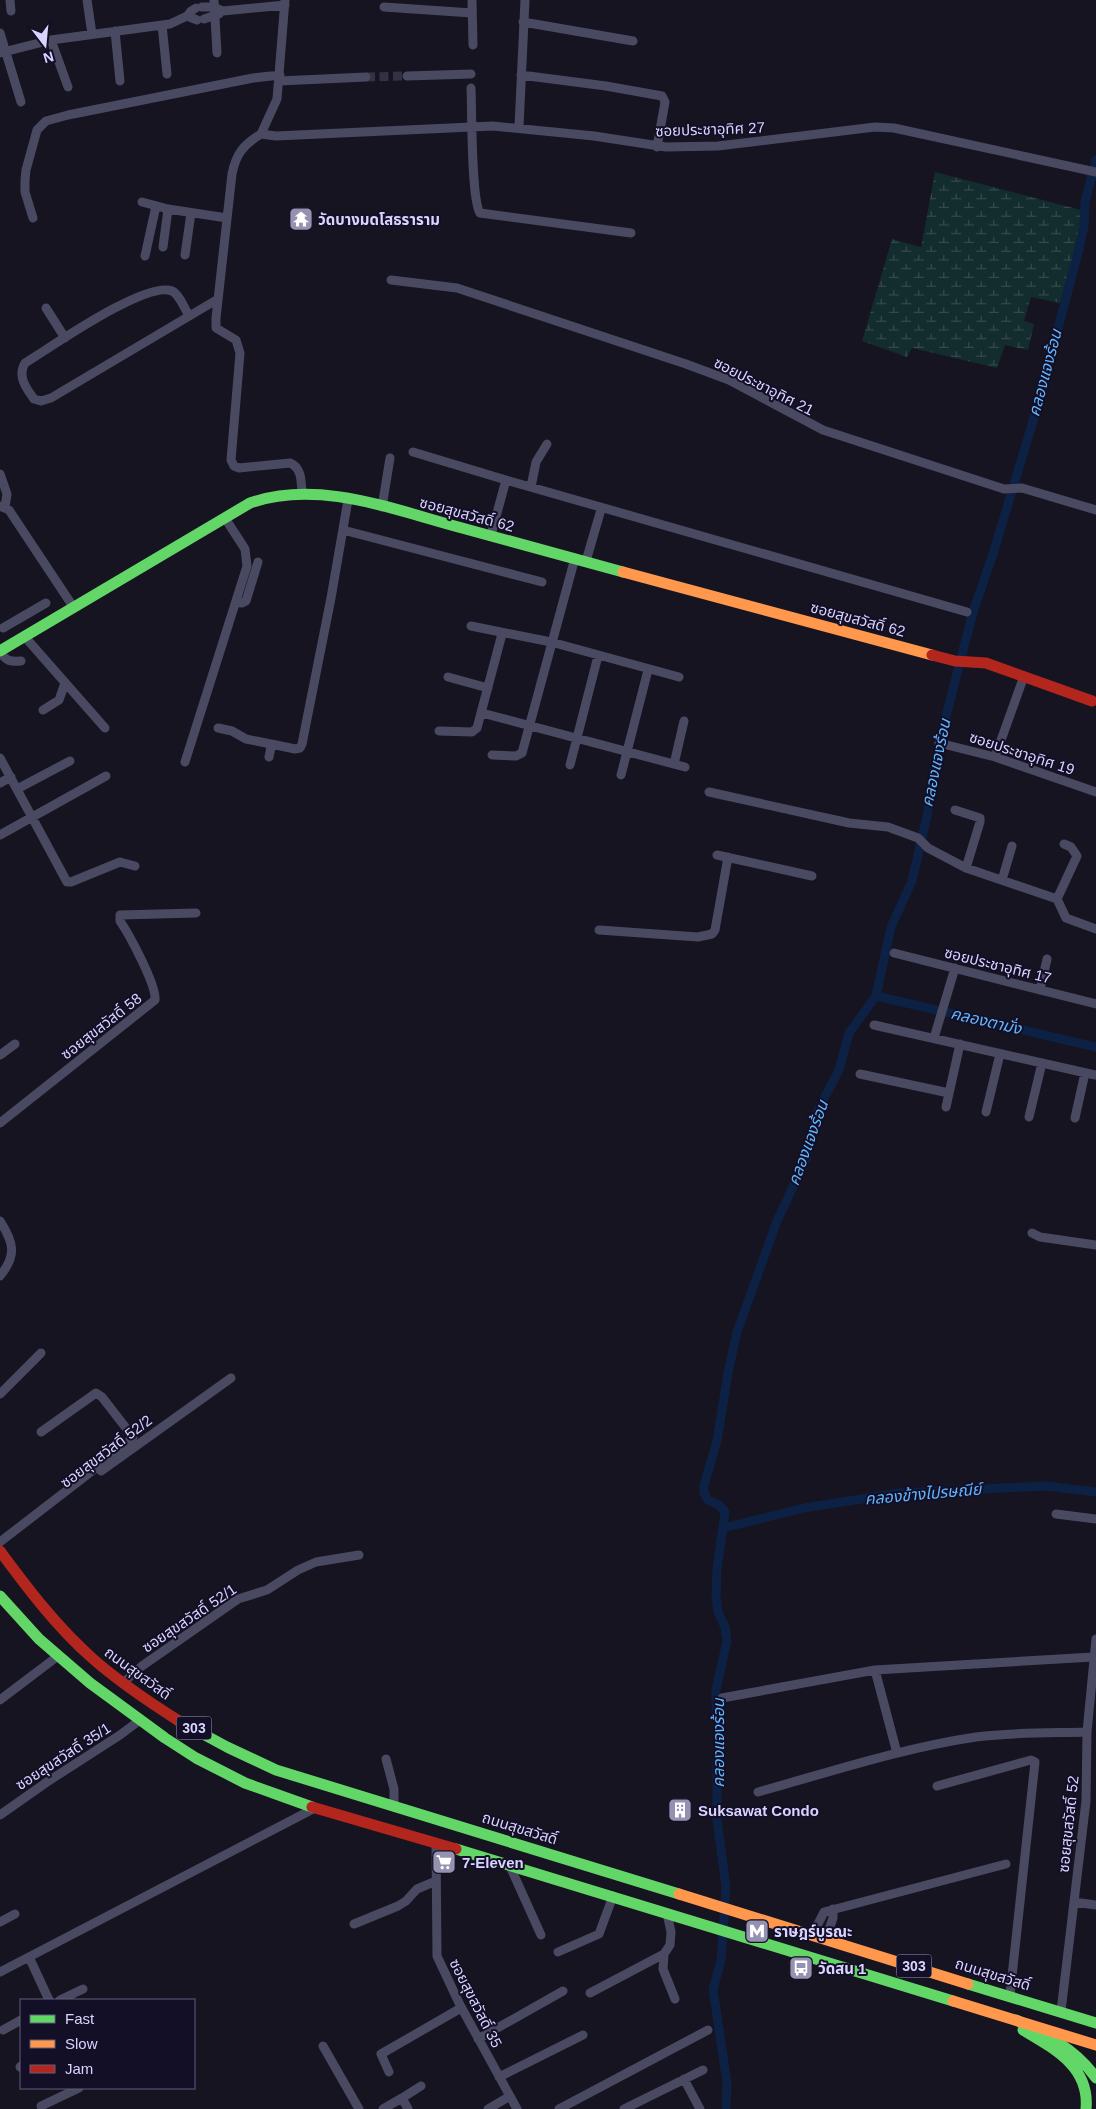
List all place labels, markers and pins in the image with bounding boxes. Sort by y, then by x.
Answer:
temple icon: วัดบางมดโสธราราม [288,206,314,232]
place label: วัดบางมดโสธราราม [318,211,440,228]
building icon: Suksawat Condo [667,1797,693,1823]
place label: Suksawat Condo [698,1802,819,1819]
supermarket icon: 7-Eleven [431,1849,457,1875]
place label: 7-Eleven [462,1854,524,1871]
metro station icon: ราษฎร์บูรณะ [744,1918,770,1944]
place label: ราษฎร์บูรณะ [774,1923,852,1942]
bus stop icon: วัดสน 1 [788,1955,814,1981]
place label: วัดสน 1 [818,1960,866,1977]

